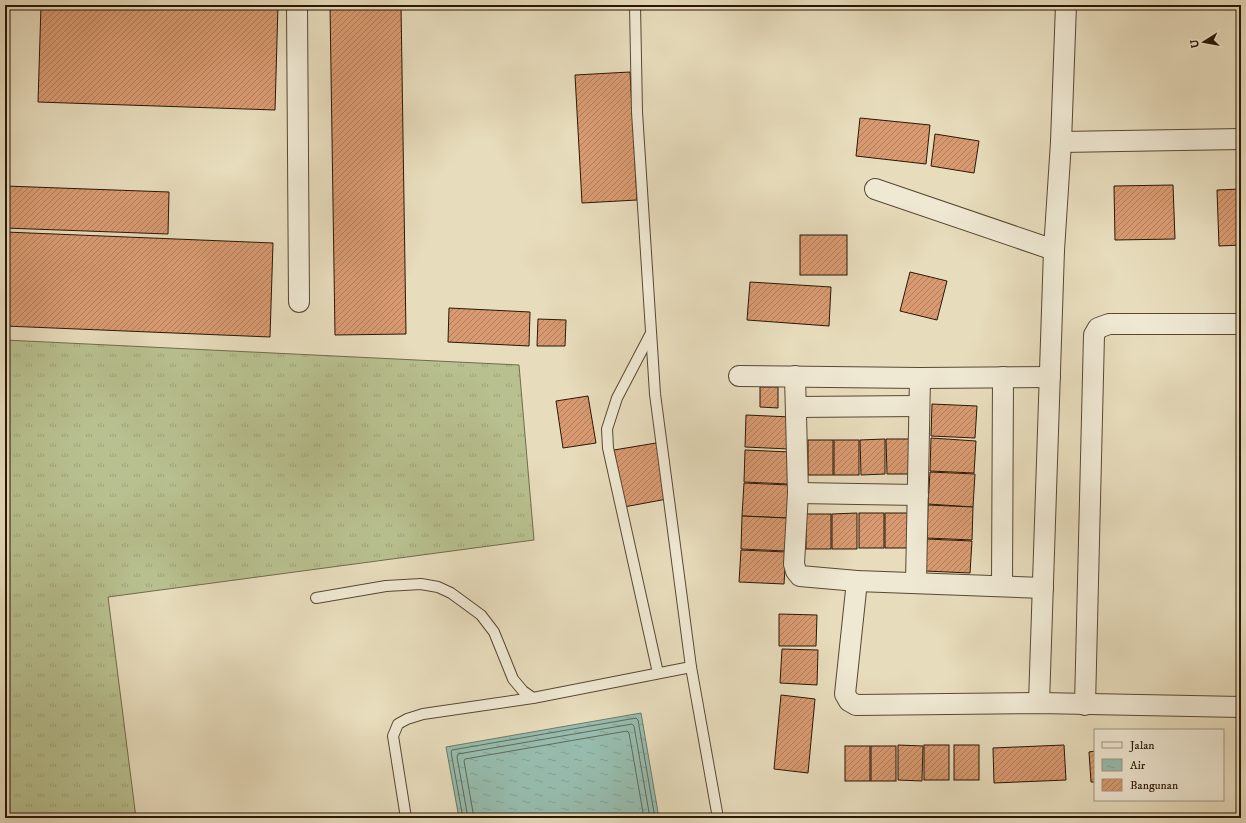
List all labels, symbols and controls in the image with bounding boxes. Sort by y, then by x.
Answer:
north arrow [1184,22,1224,62]
text: U [1187,38,1203,49]
legend [1094,729,1224,801]
text: Jalan [1129,738,1155,753]
text: Air [1130,758,1146,773]
text: Bangunan [1130,778,1179,793]

